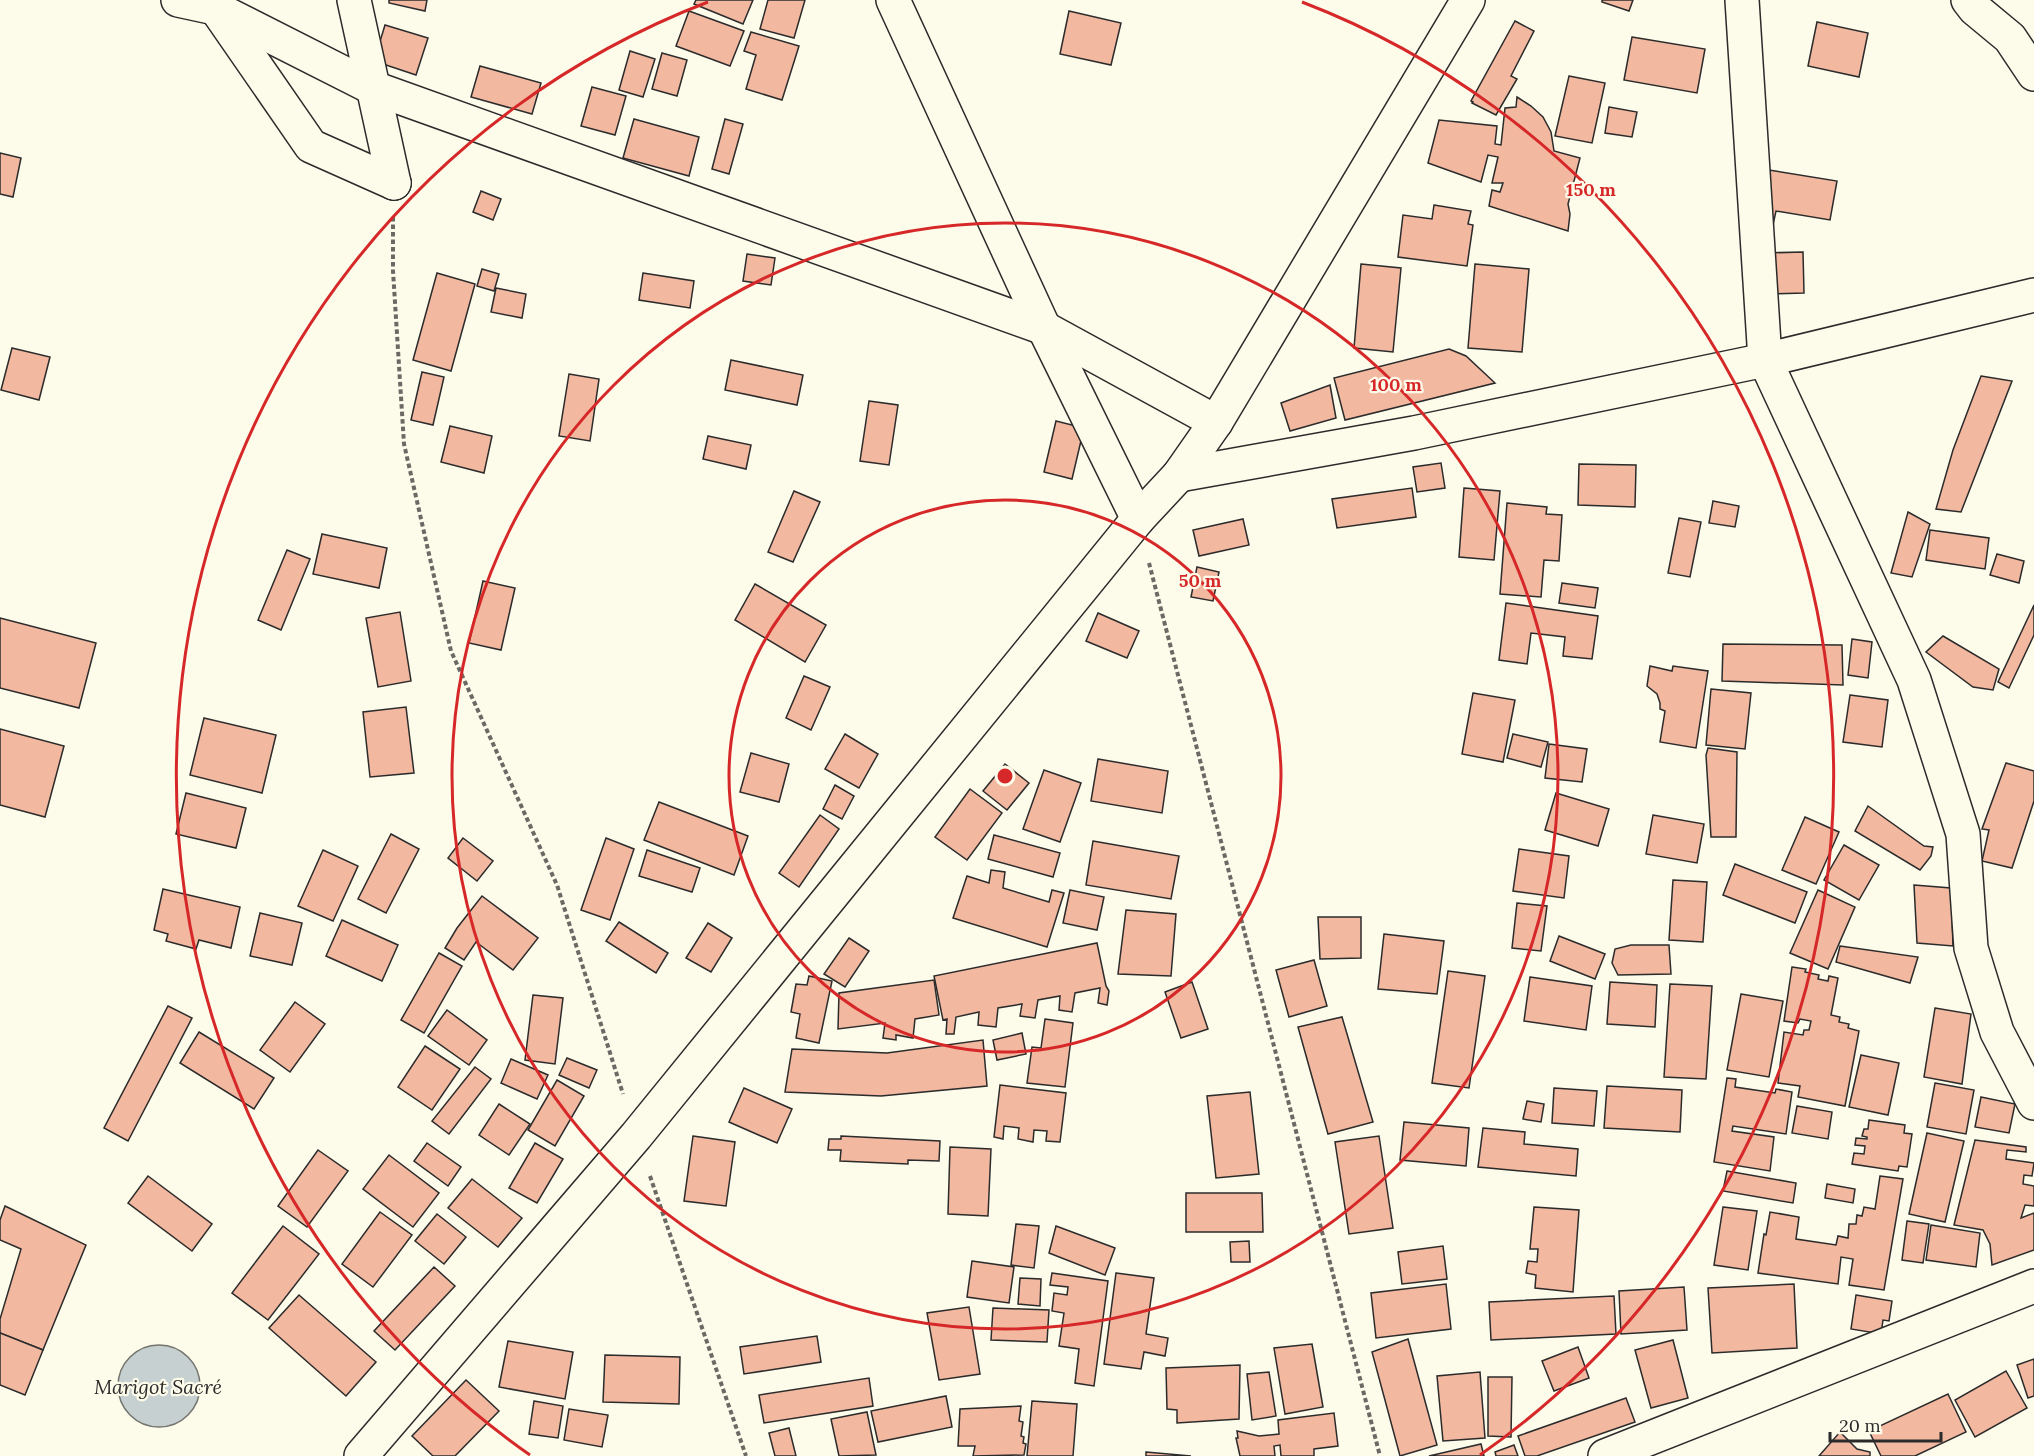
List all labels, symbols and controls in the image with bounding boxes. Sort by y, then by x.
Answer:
text: 150 m [1566,178,1616,201]
text: 100 m [1370,373,1422,396]
text: 50 m [1179,569,1222,592]
centre of rings [995,766,1015,786]
water label: Marigot Sacré [94,1374,222,1399]
scale bar [1830,1405,1941,1443]
text: 20 m [1839,1414,1881,1437]

